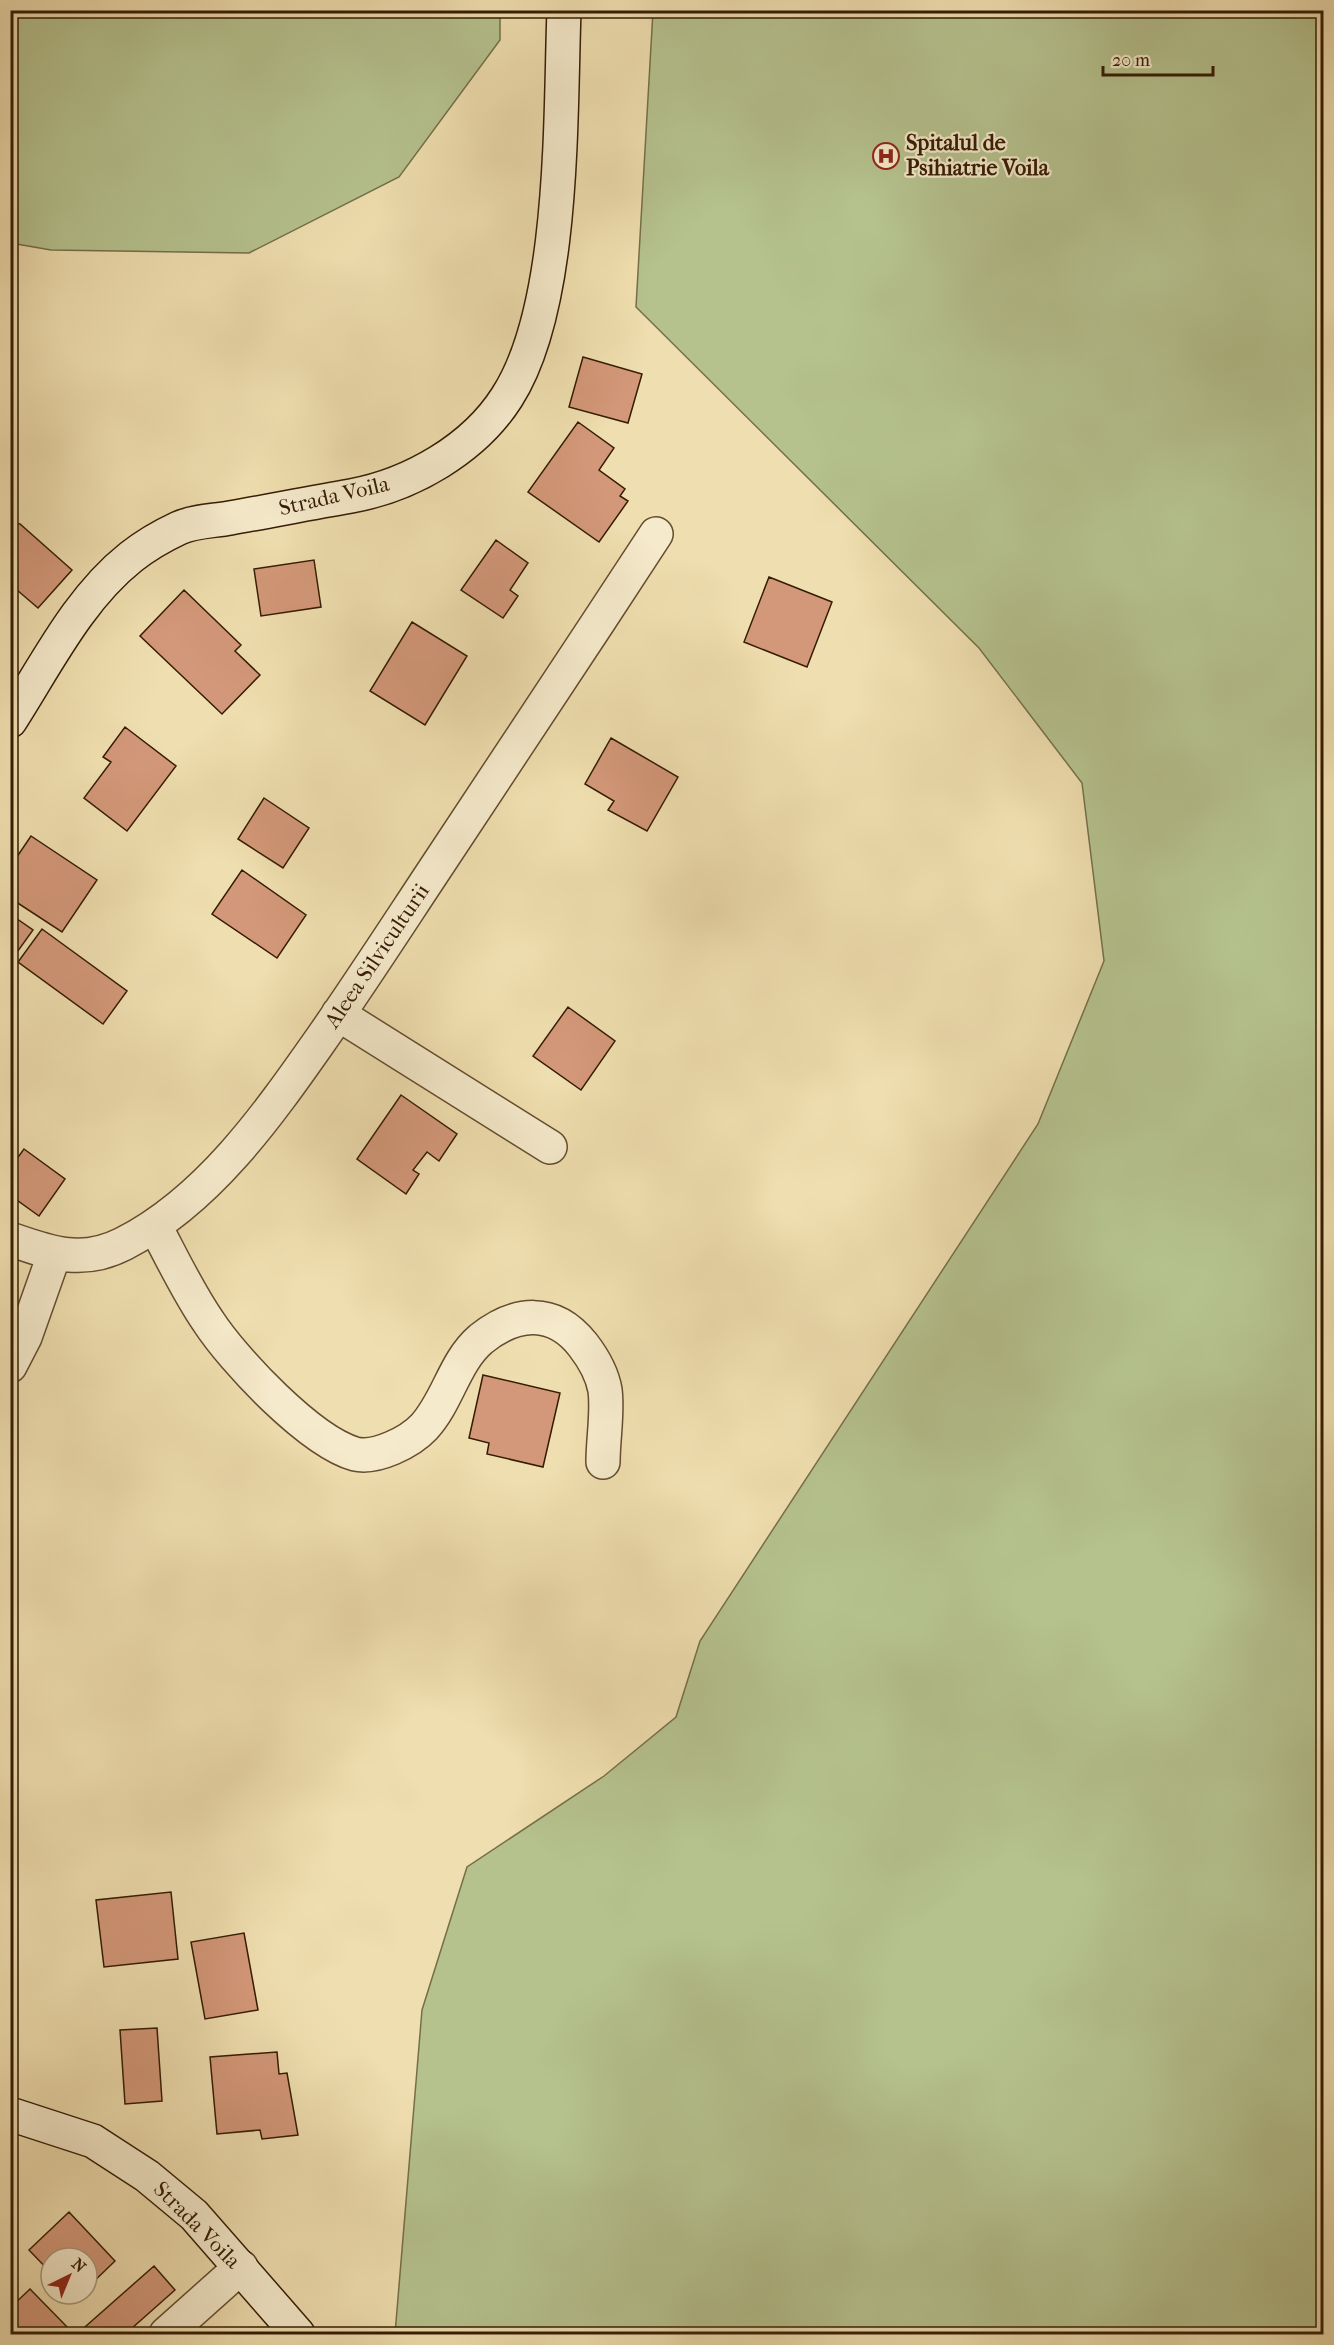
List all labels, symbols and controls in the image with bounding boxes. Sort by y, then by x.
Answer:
scale bar [1103,39,1212,77]
text: 20 m [1112,50,1150,71]
place label: Spitalul de Psihiatrie Voila [906,130,1050,181]
hospital icon: Spitalul de Psihiatrie Voila [871,141,901,171]
street label: Strada Voila [276,471,392,521]
street label: Aleea Silviculturii [319,878,435,1034]
street label: Strada Voila [148,2176,247,2275]
north arrow [39,2246,99,2306]
text: N [68,2254,90,2277]

